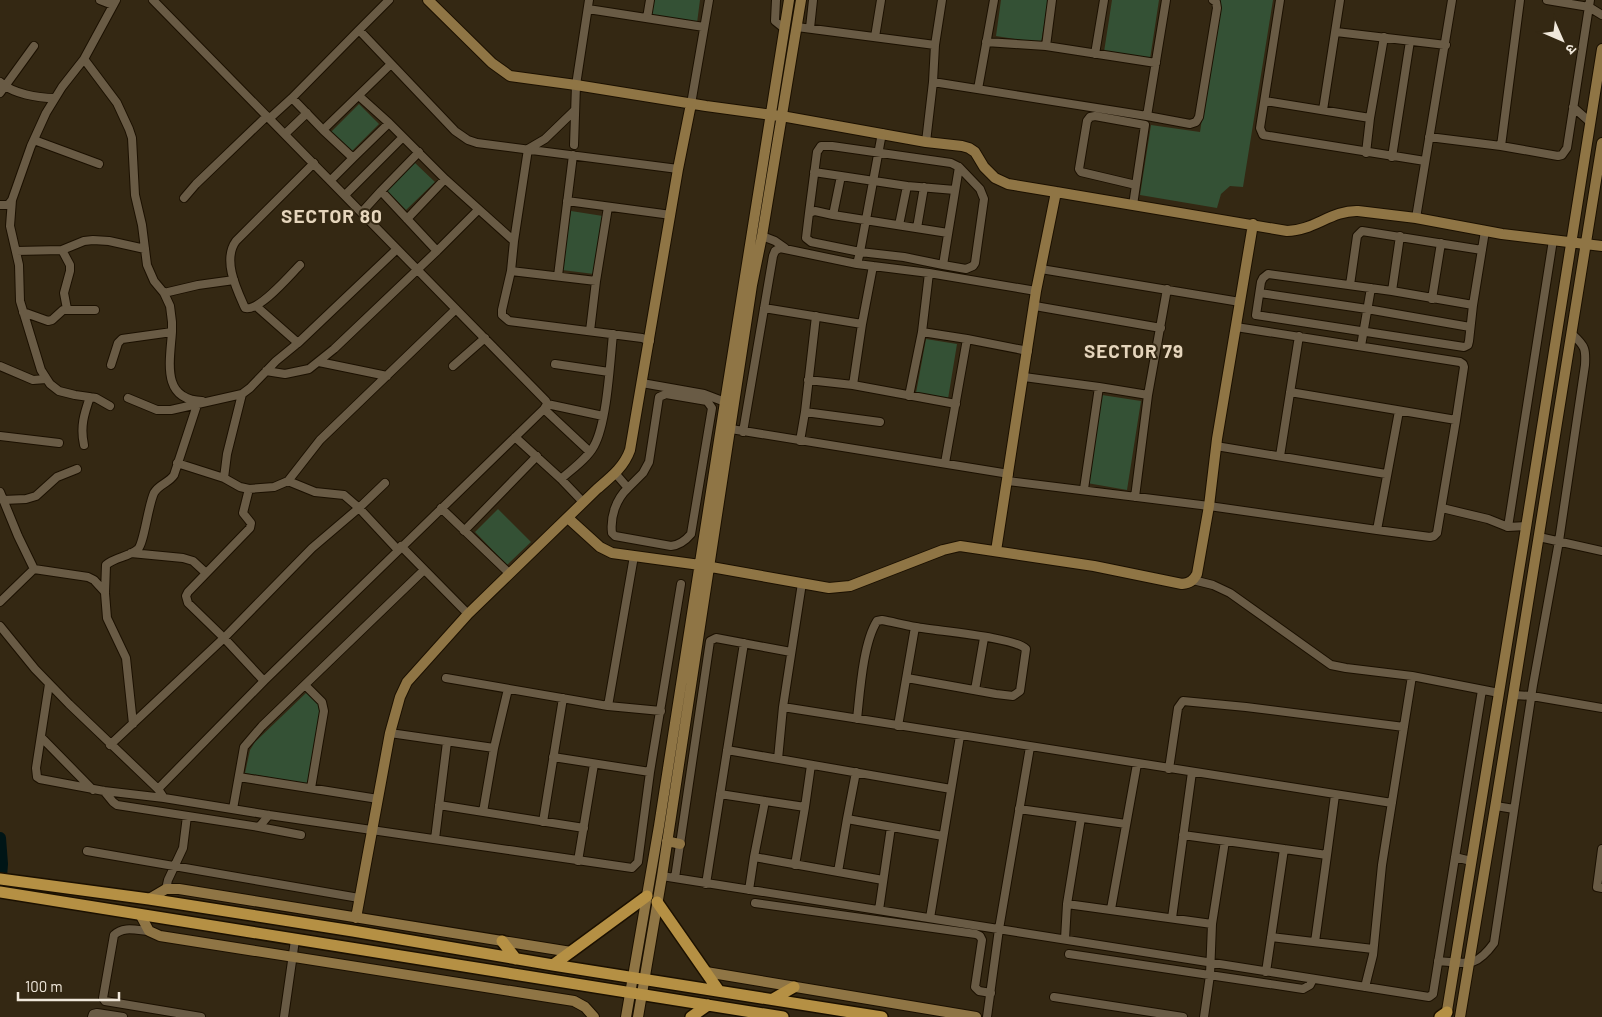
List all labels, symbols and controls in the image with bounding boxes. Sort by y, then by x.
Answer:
north arrow [1537,15,1587,65]
text: उ [1562,41,1580,59]
district label: SECTOR 80 [281,204,383,227]
district label: SECTOR 79 [1084,339,1184,362]
scale bar [18,970,119,1002]
text: 100 m [25,977,63,995]

